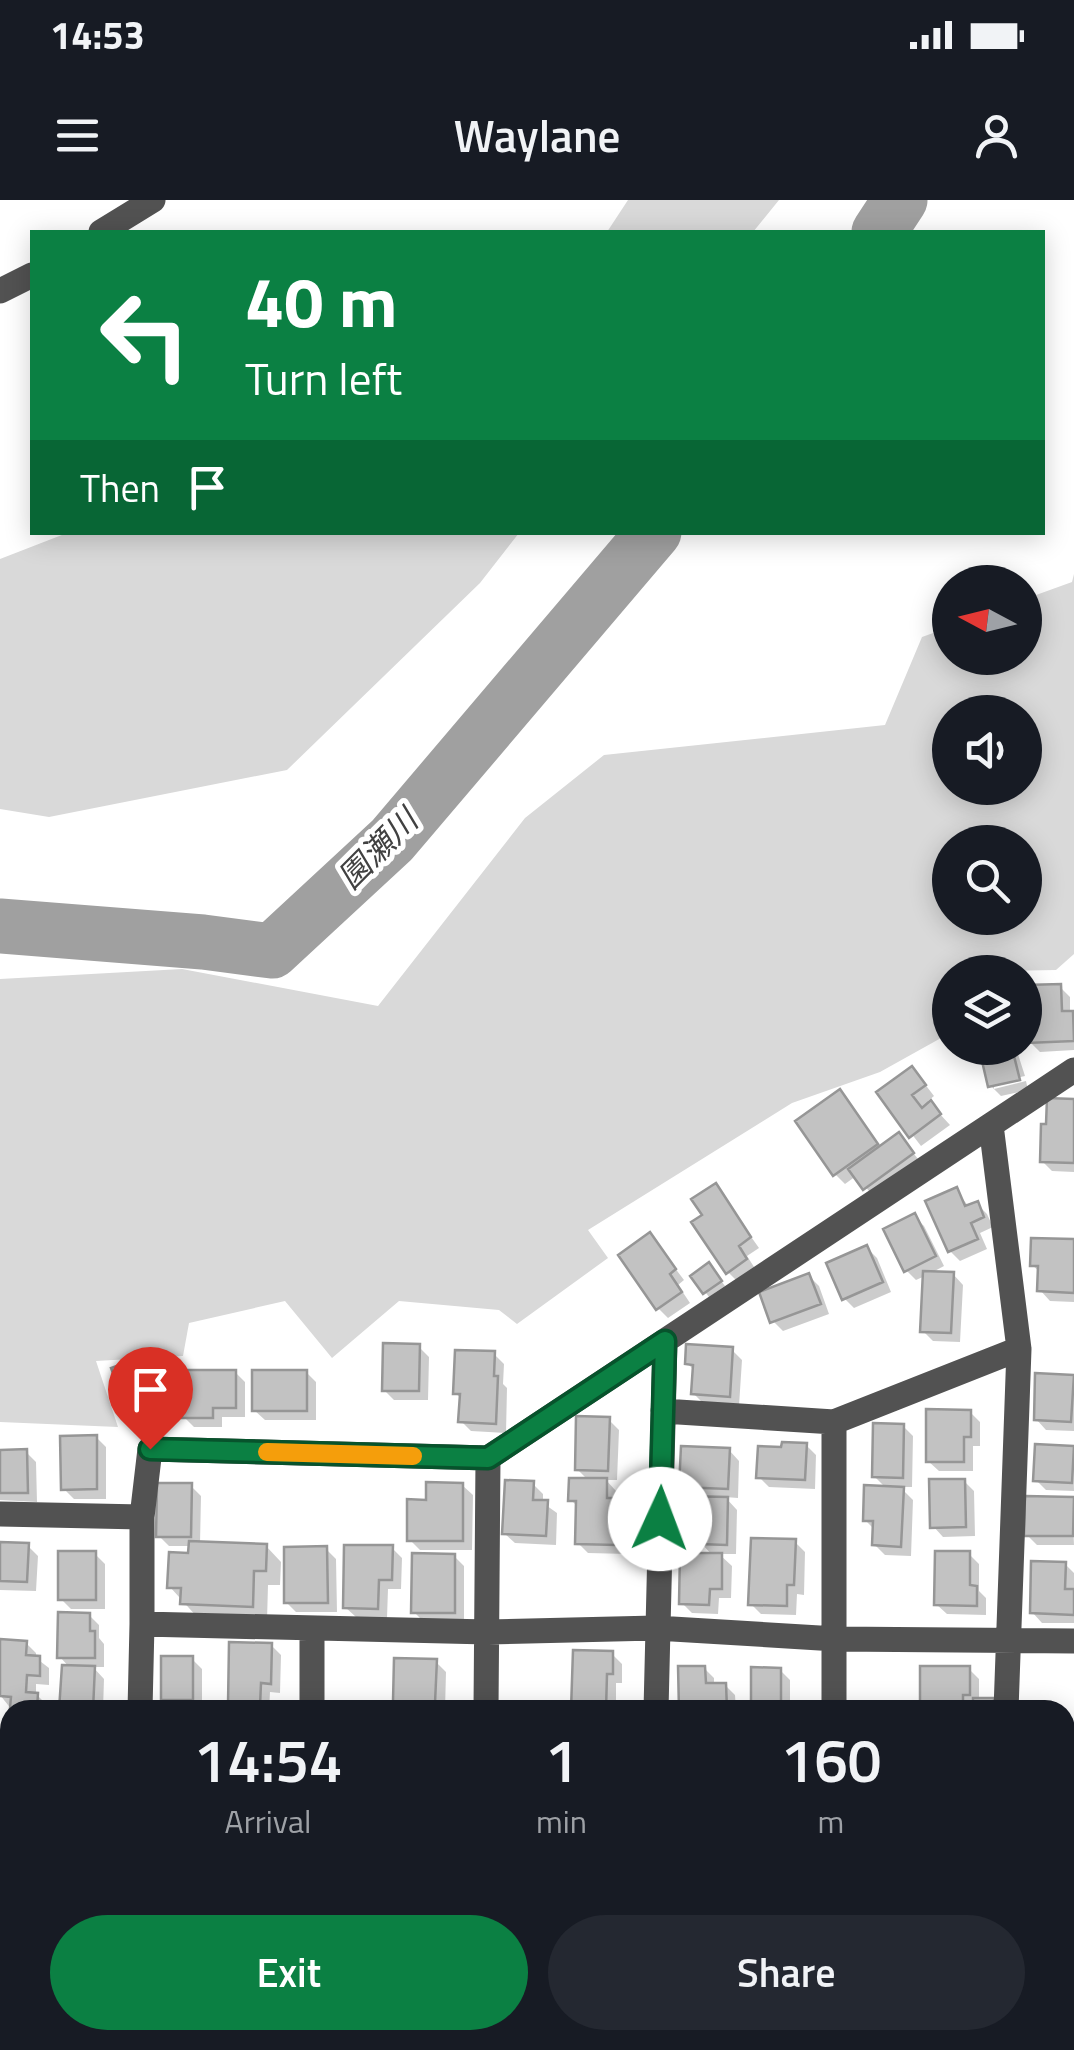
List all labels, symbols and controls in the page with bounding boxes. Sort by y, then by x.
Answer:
text: 14:53 [50,6,145,64]
text: Waylane [454,101,620,169]
icon: menu [50,108,105,163]
icon: person [969,108,1024,163]
text: 40 m [245,248,398,354]
icon: left [80,270,210,400]
text: Turn left [245,344,402,412]
text: Then [80,459,160,517]
icon: arrive [180,460,235,515]
north arrow [932,565,1042,675]
map controls [932,565,1042,1065]
button: sound [932,695,1042,805]
water label: 園瀬川 [326,795,430,899]
button: search [932,825,1042,935]
button: layers [932,955,1042,1065]
pin [108,1347,193,1450]
icon: arrive [123,1362,178,1417]
position arrow [608,1467,712,1571]
text: 14:54 [194,1714,342,1805]
text: 1 [545,1714,578,1805]
text: 160 [781,1714,881,1805]
text: Arrival [225,1797,311,1845]
text: min [536,1797,587,1845]
text: m [818,1797,844,1845]
button: Exit [50,1915,528,2030]
button: Share [548,1915,1025,2030]

